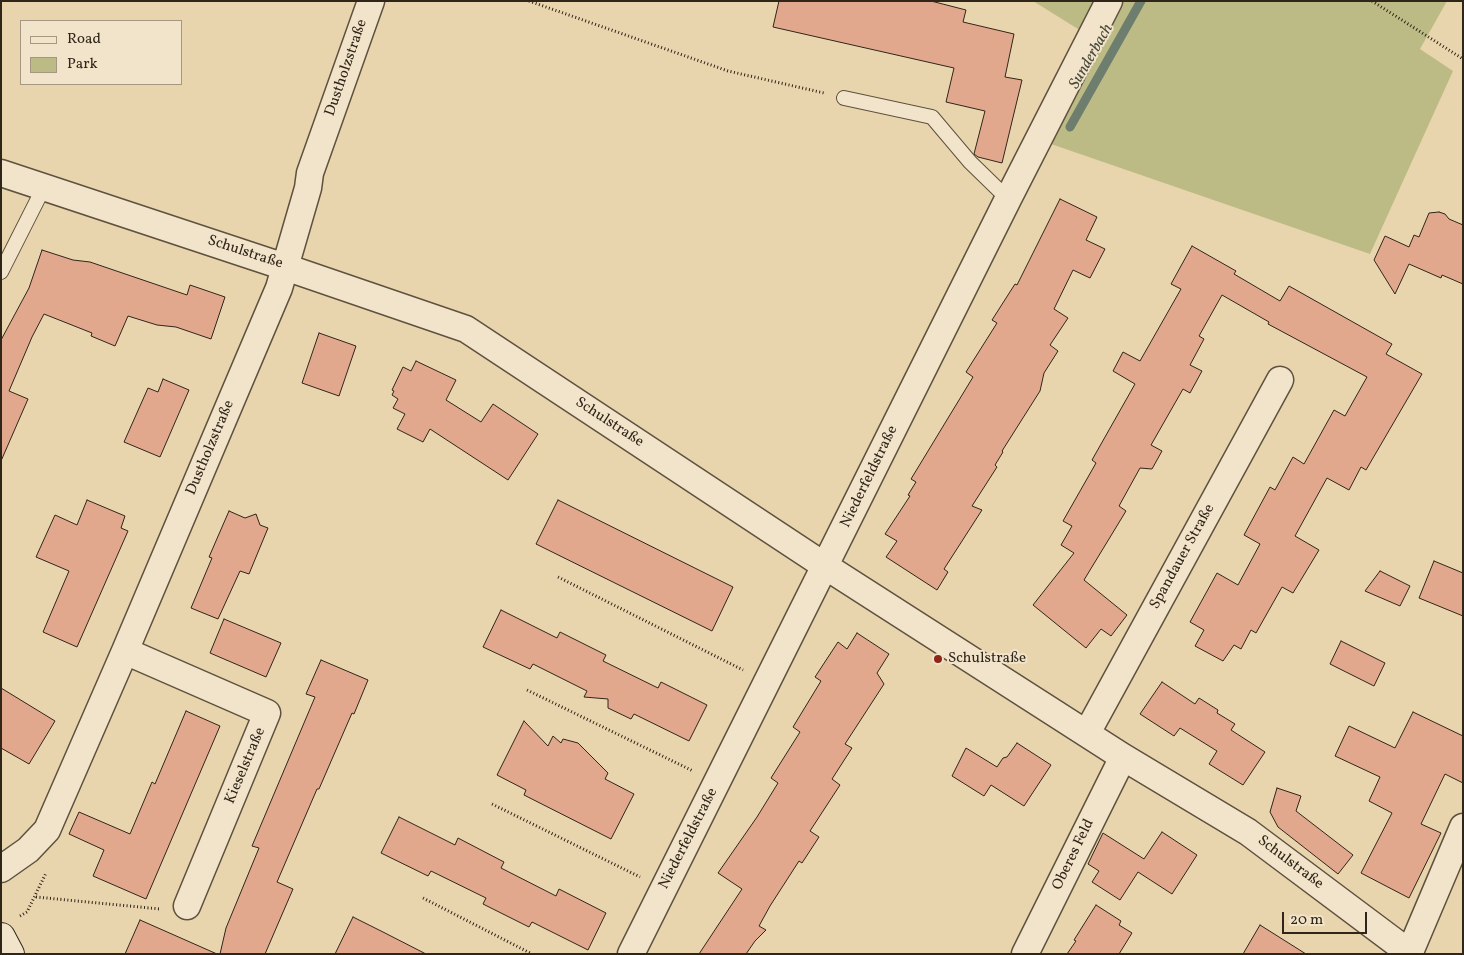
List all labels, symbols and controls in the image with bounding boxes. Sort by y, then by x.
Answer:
street label: Dustholzstraße [322,17,372,119]
legend [20,20,182,85]
water label: Sunderbach [1066,21,1118,93]
text: Road [67,29,101,50]
text: Park [67,54,98,75]
street label: Schulstraße [205,232,285,274]
street label: Schulstraße [571,394,647,452]
street label: Dustholzstraße [183,398,239,498]
street label: Niederfeldstraße [838,423,902,531]
street label: Spandauer Straße [1147,501,1219,613]
place label: Schulstraße [948,650,1026,668]
marker: Schulstraße [932,653,944,665]
street label: Kieselstraße [222,725,270,807]
street label: Niederfeldstraße [656,785,722,893]
street label: Oberes Feld [1049,817,1099,893]
street label: Schulstraße [1253,832,1327,894]
scale bar [1284,902,1369,934]
text: 20 m [1290,910,1323,931]

